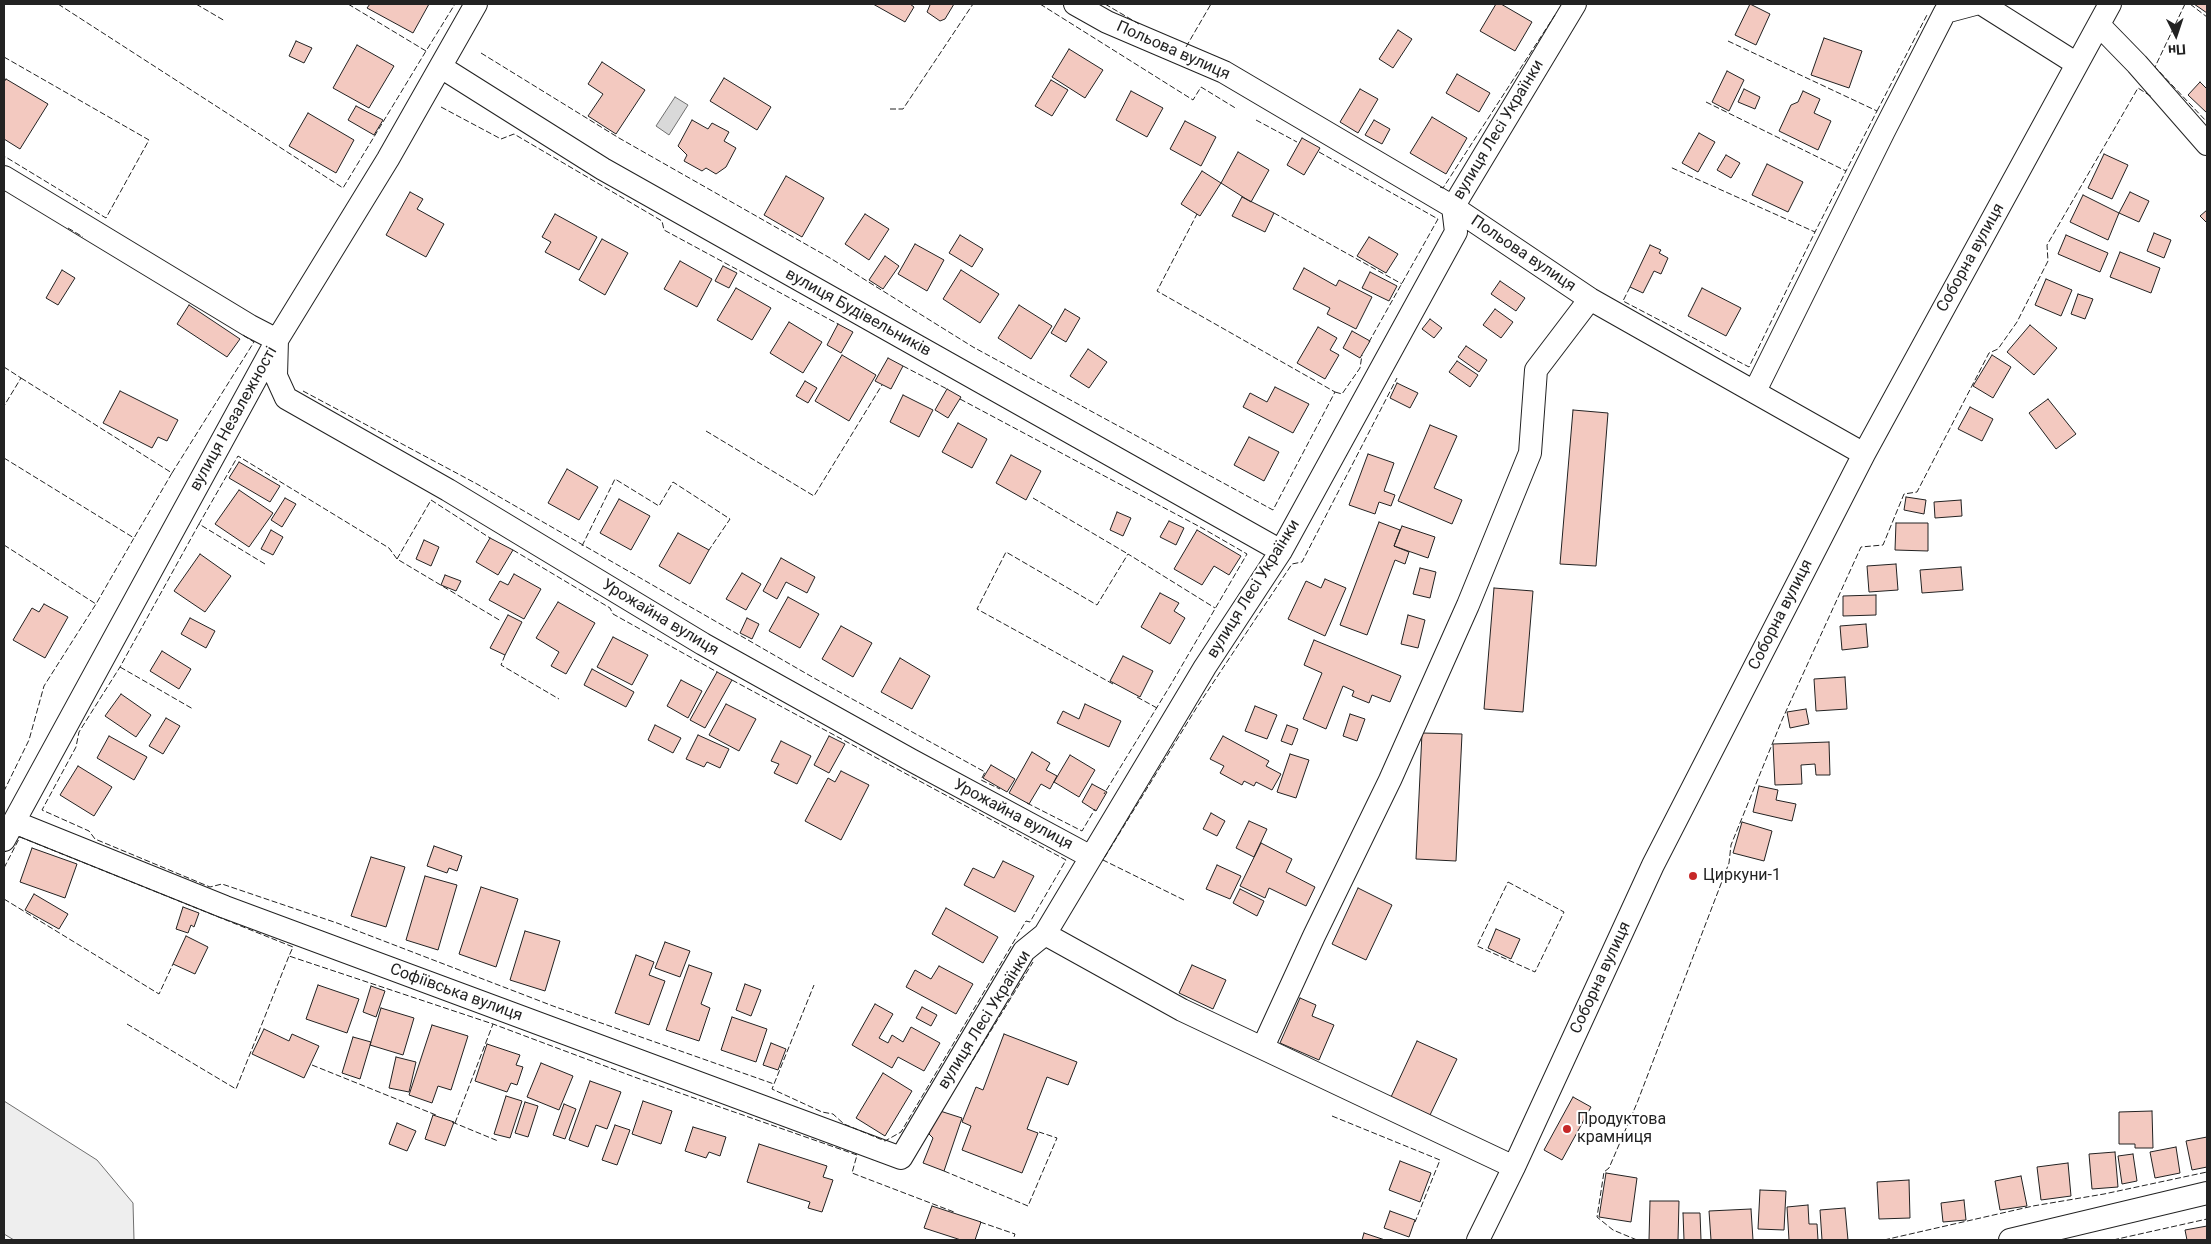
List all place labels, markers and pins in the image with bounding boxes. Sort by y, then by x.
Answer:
place label: Циркуни-1 [1703,866,1781,886]
marker: Циркуни-1 [1687,870,1699,882]
place label: Продуктова крамниця [1577,1110,1666,1148]
marker: Продуктова крамниця [1561,1123,1573,1135]

